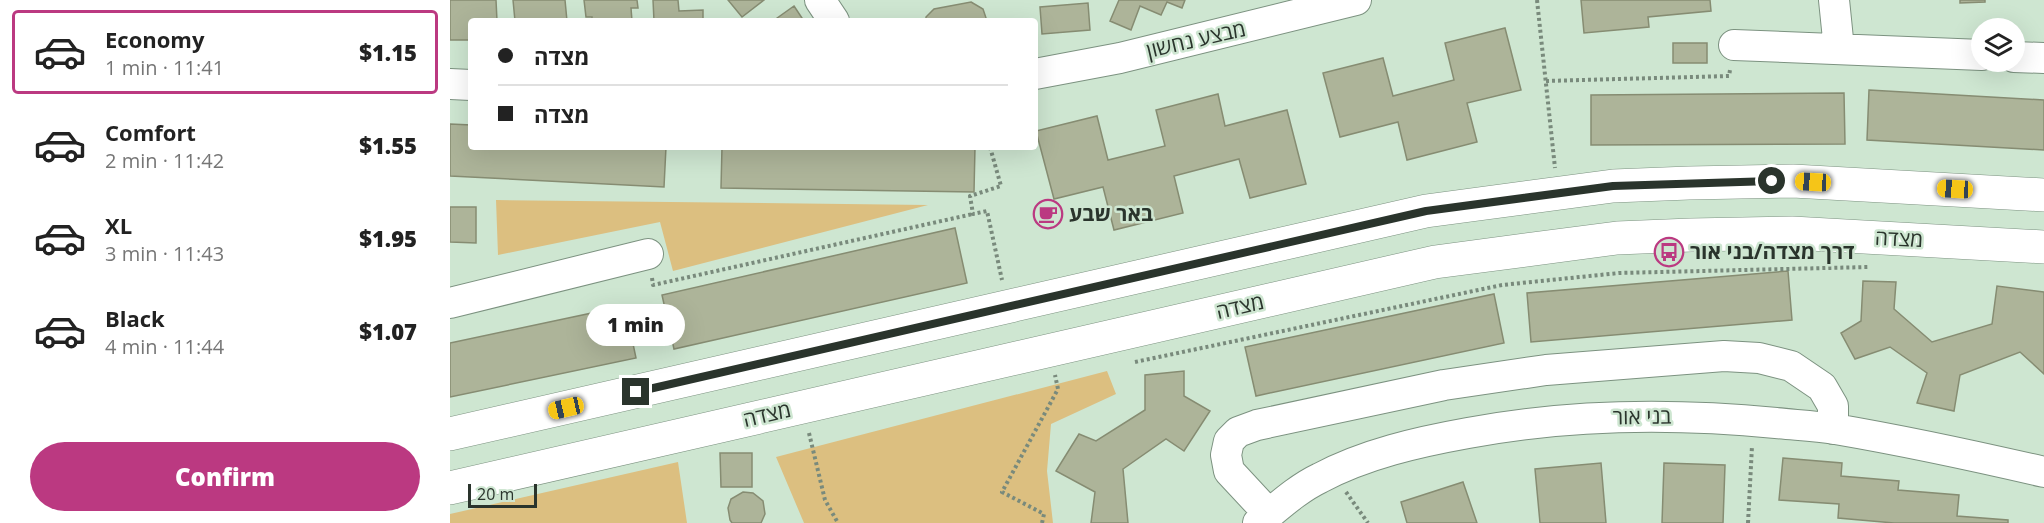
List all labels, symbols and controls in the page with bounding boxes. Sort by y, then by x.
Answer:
street label: מבצע נחשון [1143,14,1248,64]
map controls [1971,18,2025,72]
button: layers [1971,18,2025,72]
text: Economy [105,24,204,54]
icon: car [33,25,87,79]
text: $1.15 [359,37,417,67]
text: מצדה [534,41,589,71]
text: 1 min · 11:41 [105,54,224,81]
text: מצדה [534,99,589,129]
text: Comfort [105,117,196,147]
icon: car [33,118,87,172]
text: $1.55 [359,130,417,160]
text: 2 min · 11:42 [105,147,224,174]
route start [1758,167,1785,194]
car [1795,172,1831,192]
car [1937,179,1973,199]
cafe icon: באר שבע [1032,198,1064,230]
place label: באר שבע [1069,199,1153,227]
text: XL [105,210,132,240]
icon: car [33,211,87,265]
text: $1.95 [359,223,417,253]
street label: מצדה [1874,223,1924,253]
bus stop icon: דרך מצדה/בני אור [1653,236,1685,268]
place label: דרך מצדה/בני אור [1690,237,1855,265]
text: 3 min · 11:43 [105,240,224,267]
street label: מצדה [1213,287,1267,325]
text: Black [105,303,165,333]
icon: car [33,304,87,358]
callout: 1 min [586,305,686,347]
text: 1 min [607,311,664,338]
text: $1.07 [359,316,417,346]
text: 4 min · 11:44 [105,333,224,360]
route end [622,378,649,405]
car [546,395,586,421]
street label: מצדה [740,395,794,433]
street label: בני אור [1612,401,1672,431]
button: Confirm [30,442,420,511]
scale bar [468,481,537,508]
text: 20 m [477,483,514,505]

